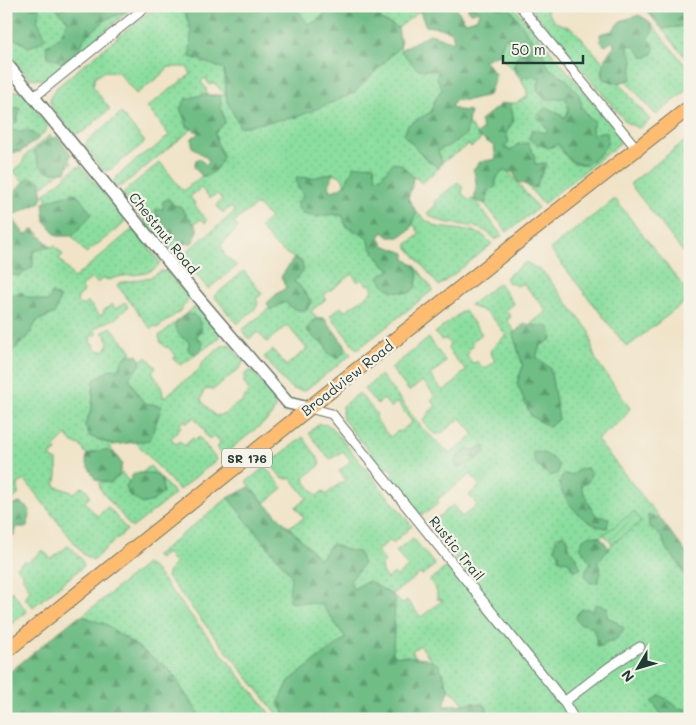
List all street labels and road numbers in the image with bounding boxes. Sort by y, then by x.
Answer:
street label: Chestnut Road [125,188,203,278]
street label: Broadview Road [297,336,397,420]
road number: SR 176 [222,448,272,468]
street label: Rustic Trail [425,512,489,584]

